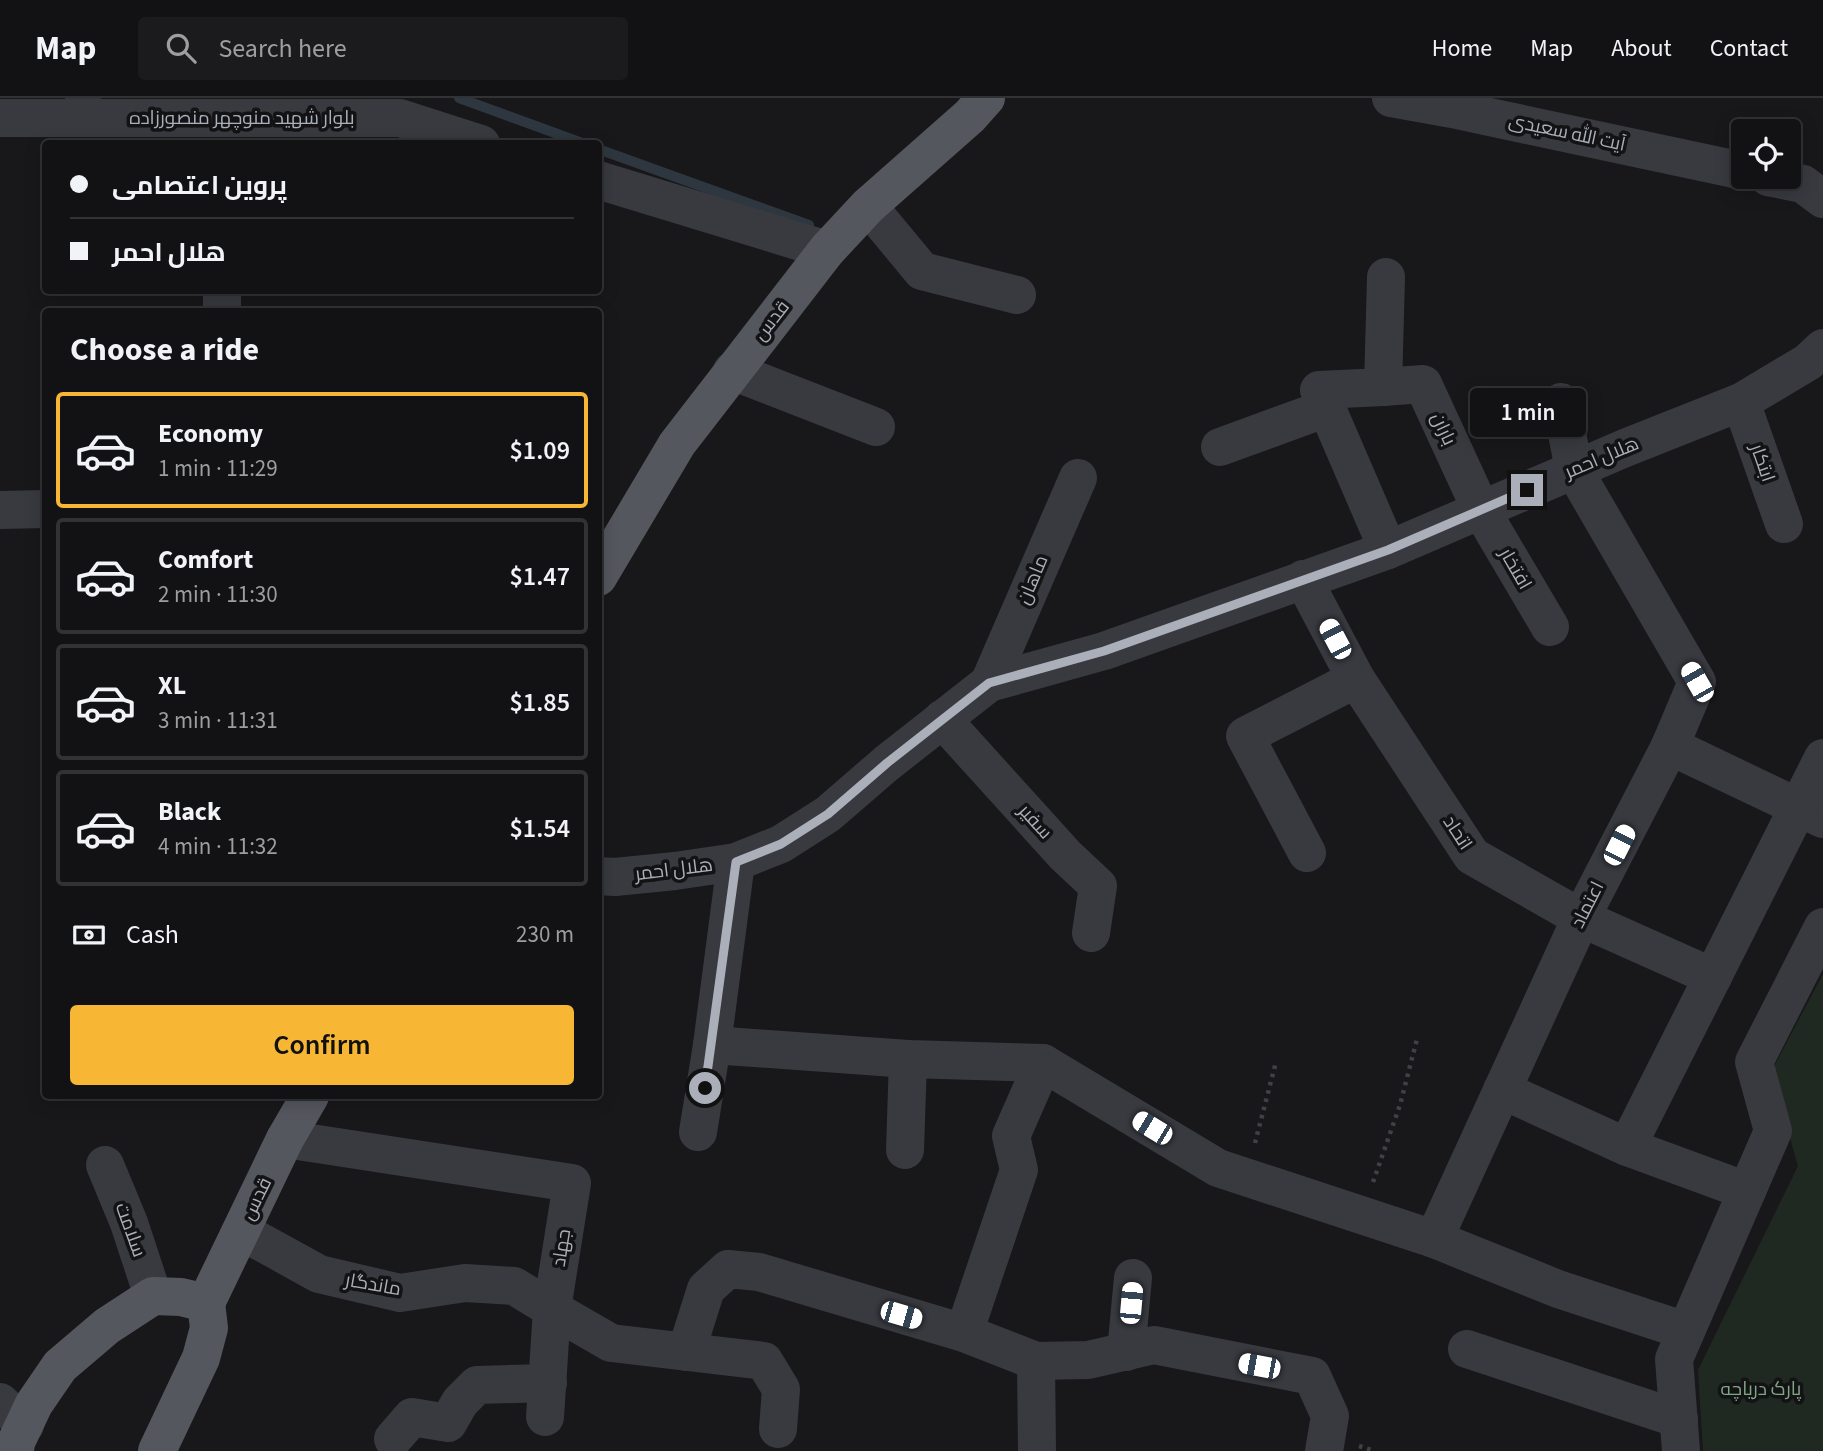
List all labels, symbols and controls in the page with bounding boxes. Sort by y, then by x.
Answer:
search box [138,17,628,80]
text: Map [35,25,96,72]
icon: search [162,29,200,67]
text: Search here [218,30,347,67]
text: Home [1432,31,1492,66]
text: Map [1530,31,1573,66]
text: About [1611,31,1672,66]
text: Contact [1710,31,1788,66]
street label: بلوار شهید منوچهر منصورزاده [129,105,355,132]
street label: آیت الله سعیدی [1506,107,1628,159]
map controls [1731,119,1801,189]
button: locate [1731,119,1801,189]
text: پروین اعتصامی [112,167,287,204]
text: هلال احمر [112,234,226,271]
street label: قدس [748,295,796,347]
text: Choose a ride [70,327,259,373]
callout: 1 min [1469,388,1585,438]
text: 1 min [1501,396,1555,429]
street label: باران [1424,408,1462,450]
text: Economy [158,415,263,452]
icon: car [74,419,137,482]
street label: هلال احمر [1560,430,1643,486]
text: $1.09 [509,432,570,469]
street label: ابتکار [1743,439,1781,486]
text: 1 min · 11:29 [158,452,278,485]
route end [1511,474,1543,506]
text: Comfort [158,541,253,578]
street label: افتخار [1492,542,1538,595]
icon: car [74,545,137,608]
street label: ماهان [1011,551,1055,609]
text: $1.47 [509,558,570,595]
text: 2 min · 11:30 [158,578,278,611]
car [1316,616,1355,662]
car [1678,659,1717,705]
text: XL [158,667,186,704]
icon: car [74,671,137,734]
text: $1.85 [509,684,570,721]
text: 3 min · 11:31 [158,704,278,737]
text: Black [158,793,221,830]
icon: car [74,797,137,860]
street label: سفیر [1011,798,1058,846]
text: $1.54 [509,810,570,847]
street label: اتحاد [1436,810,1478,856]
car [1601,822,1638,868]
text: 4 min · 11:32 [158,830,278,863]
street label: هلال احمر [632,852,715,888]
street label: اعتماد [1565,877,1611,933]
icon: cash [70,916,108,954]
text: Cash [126,916,179,953]
text: 230 m [516,918,574,951]
button: Confirm [70,1005,574,1085]
route start [689,1072,721,1104]
car [1129,1108,1176,1148]
street label: قدس [235,1173,279,1225]
street label: سلامت [108,1199,152,1261]
street label: جهاد [546,1227,578,1269]
street label: ماندگار [342,1267,403,1303]
car [1119,1281,1144,1325]
car [878,1299,925,1331]
car [1237,1352,1282,1380]
park label: پارک دریاچه [1721,1376,1801,1403]

